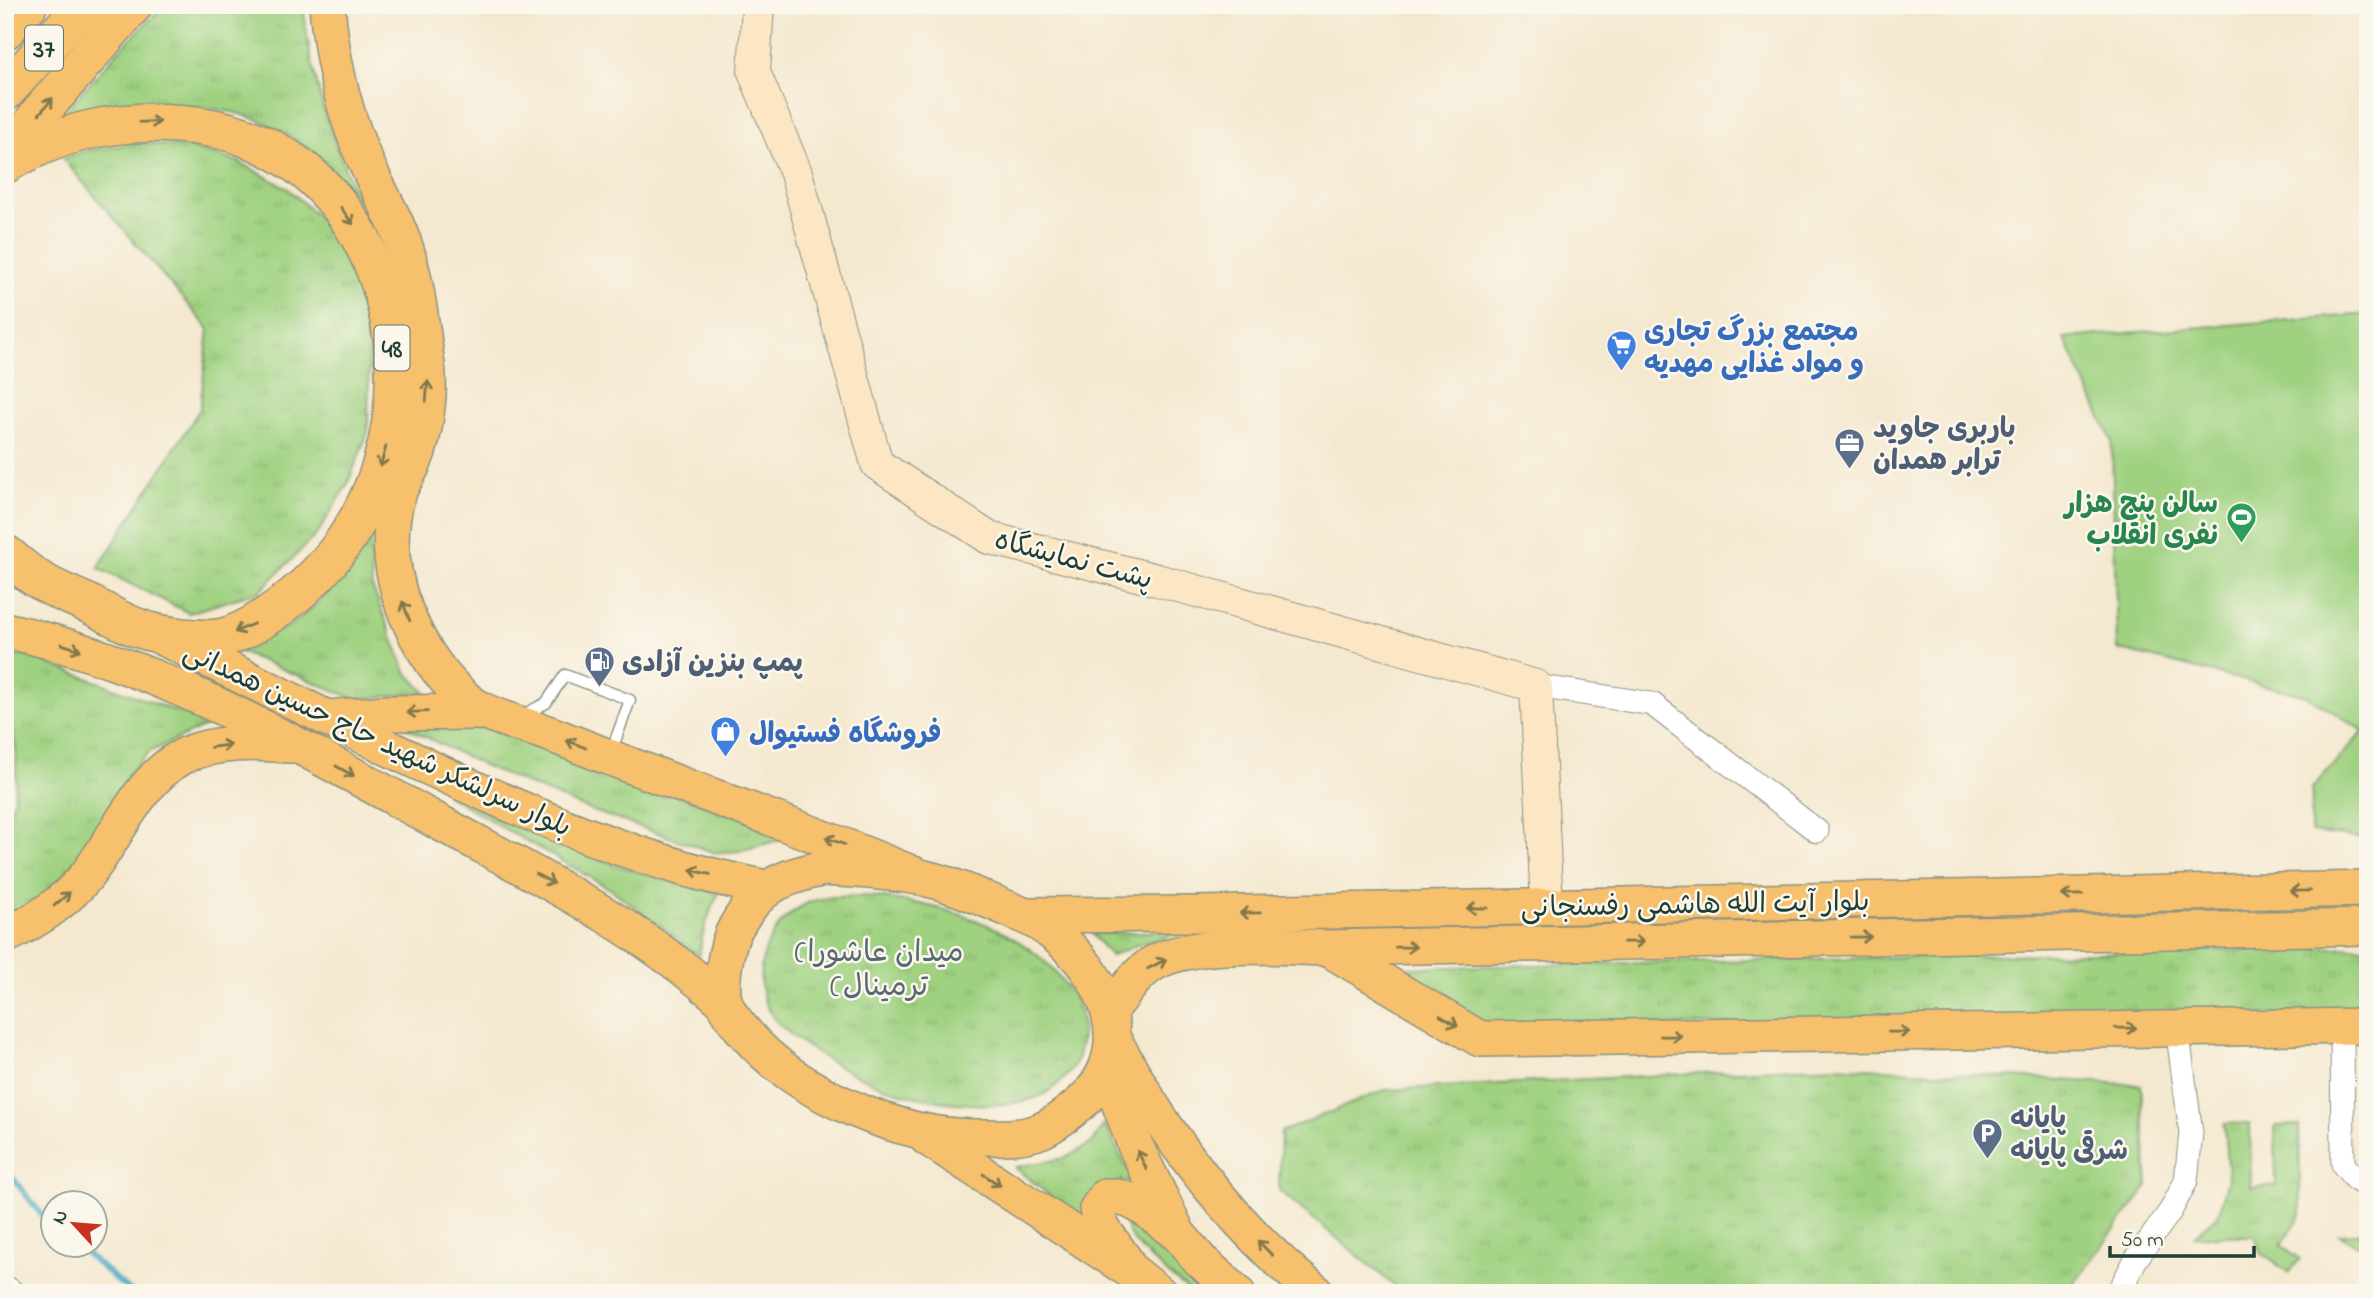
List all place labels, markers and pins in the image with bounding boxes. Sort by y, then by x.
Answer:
place label: مجتمع بزرگ تجاری و مواد غذایی مهدیه [1644,313,1864,386]
supermarket icon: مجتمع بزرگ تجاری و مواد غذایی مهدیه [1604,329,1638,373]
place label: باربری جاوید ترابر همدان [1873,410,2016,483]
office icon: باربری جاوید ترابر همدان [1833,426,1867,470]
place label: سالن پنج هزار نفری انقلاب [2063,485,2218,558]
sports icon: سالن پنج هزار نفری انقلاب [2224,501,2258,545]
fuel station icon: پمپ بنزین آزادی [582,644,616,688]
place label: پمپ بنزین آزادی [622,644,803,685]
shop icon: فروشگاه فستیوال [709,715,743,759]
place label: فروشگاه فستیوال [749,715,941,756]
place label: پایانه شرقی پایانه [2010,1100,2128,1173]
parking icon: پایانه شرقی پایانه [1970,1116,2004,1160]

